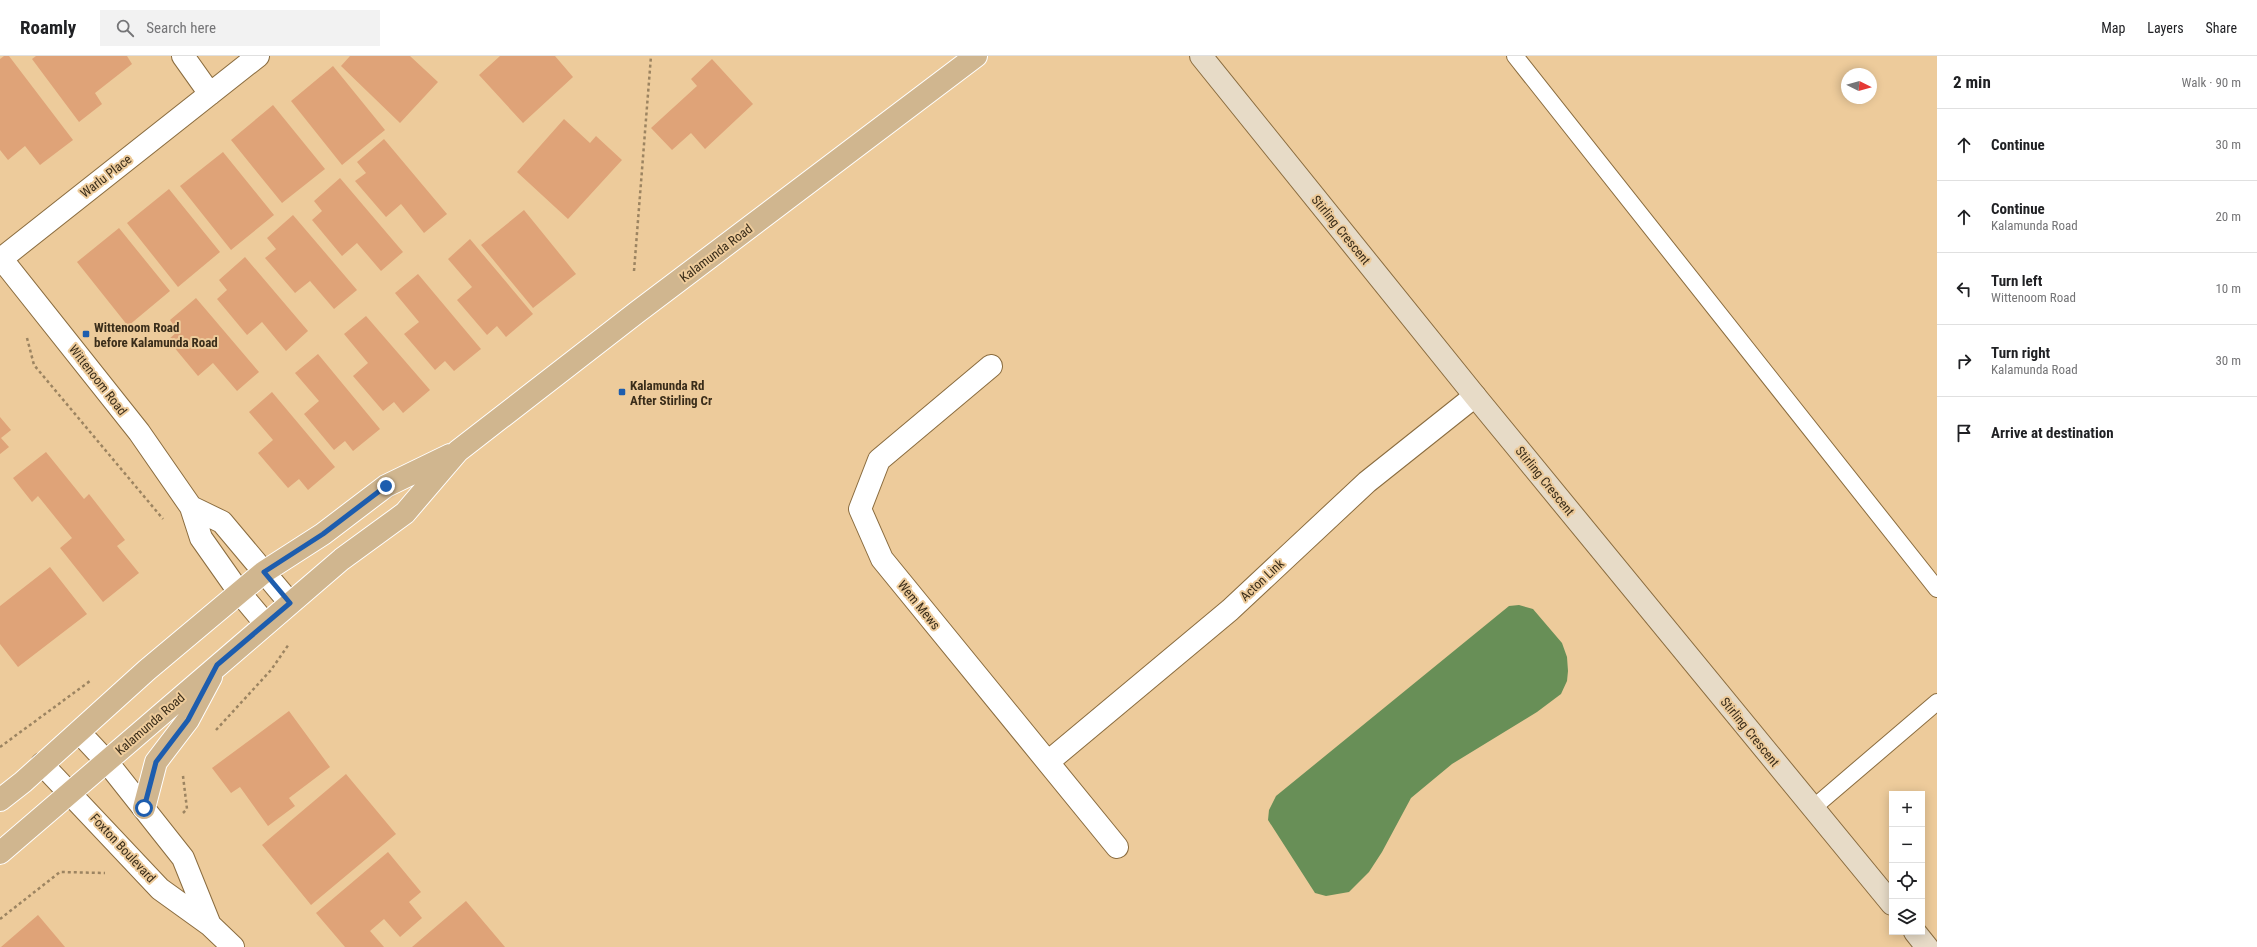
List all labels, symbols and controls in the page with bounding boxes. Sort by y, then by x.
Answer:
search box [100,10,380,46]
text: Roamly [20,16,76,39]
icon: search [114,17,136,39]
text: Search here [146,19,216,37]
text: Map [2101,20,2125,36]
text: Layers [2147,20,2184,36]
text: Share [2206,20,2237,36]
north arrow [1841,68,1877,104]
text: 2 min [1953,72,1991,92]
text: Walk · 90 m [2181,75,2241,90]
icon: ahead [1953,134,1975,156]
text: Continue [1991,136,2045,154]
text: 30 m [2215,137,2241,152]
street label: Warlu Place [77,151,135,201]
street label: Stirling Crescent [1309,192,1374,268]
text: Continue [1991,200,2045,218]
icon: ahead [1953,206,1975,228]
text: 20 m [2215,209,2241,224]
text: Kalamunda Road [1991,218,2078,233]
street label: Kalamunda Road [677,221,755,285]
text: Turn left [1991,272,2042,290]
icon: left [1953,278,1975,300]
text: 10 m [2215,281,2241,296]
text: Wittenoom Road [1991,290,2076,305]
place label: Wittenoom Road before Kalamunda Road [94,320,218,350]
marker: Wittenoom Road before Kalamunda Road [81,329,91,339]
street label: Wittenoom Road [66,342,130,418]
text: Turn right [1991,344,2050,362]
icon: right [1953,350,1975,372]
text: 30 m [2215,353,2241,368]
text: Kalamunda Road [1991,362,2078,377]
place label: Kalamunda Rd After Stirling Cr [630,378,713,408]
marker: Kalamunda Rd After Stirling Cr [617,387,627,397]
icon: arrive [1953,422,1975,444]
text: Arrive at destination [1991,424,2114,442]
street label: Stirling Crescent [1513,443,1578,519]
route end [377,477,395,495]
street label: Acton Link [1237,556,1287,604]
street label: Wem Mews [895,577,943,633]
street label: Kalamunda Road [112,690,188,758]
street label: Stirling Crescent [1718,694,1783,770]
map controls [1889,791,1925,935]
button: + [1889,791,1925,827]
route start [135,799,153,817]
street label: Foxton Boulevard [87,810,159,886]
button: − [1889,827,1925,863]
button: locate [1889,863,1925,899]
button: layers [1889,899,1925,935]

